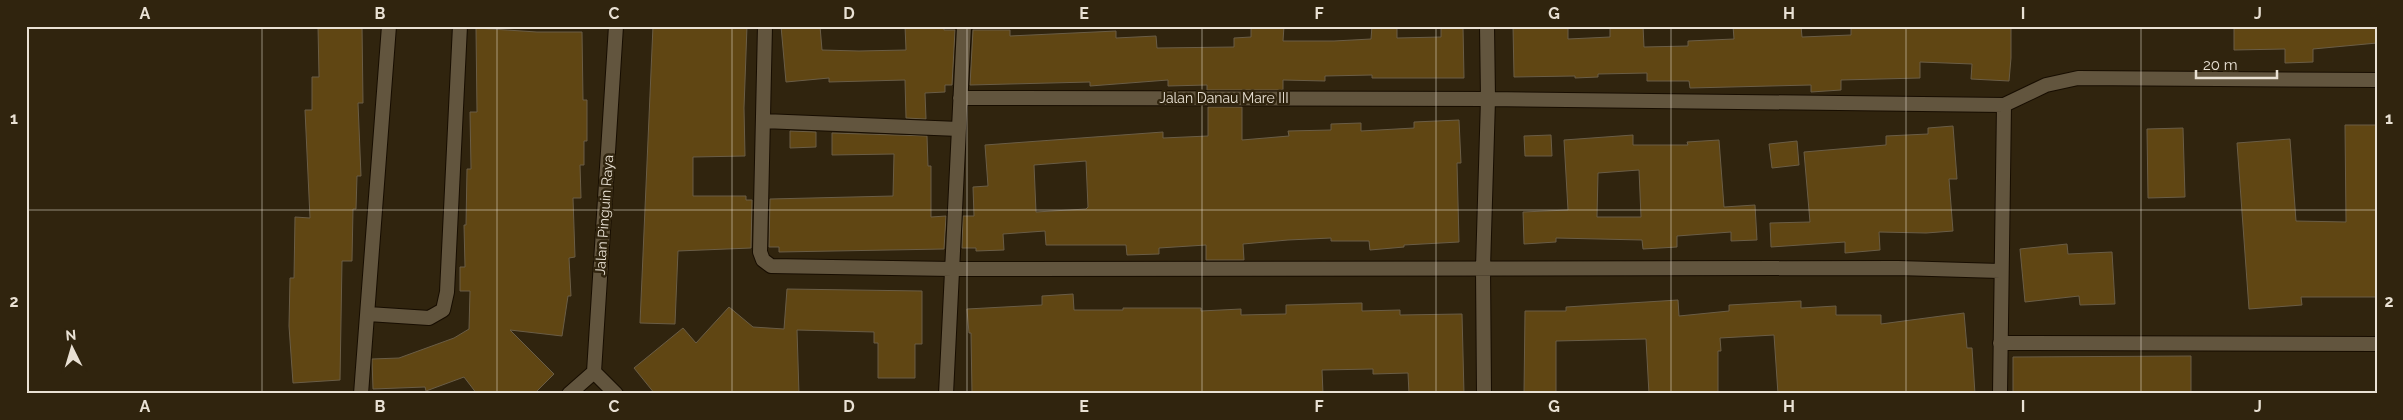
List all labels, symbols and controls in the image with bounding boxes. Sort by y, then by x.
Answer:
text: A [140,4,151,23]
text: B [375,4,386,23]
text: C [609,4,620,23]
text: D [843,4,855,23]
text: E [1079,4,1089,23]
text: F [1314,4,1324,23]
text: G [1548,4,1560,23]
text: H [1783,4,1795,23]
text: I [2021,4,2025,23]
text: J [2254,4,2262,23]
scale bar [2196,48,2277,80]
text: 20 m [2203,56,2238,74]
street label: Jalan Danau Mare III [1159,90,1289,106]
text: 1 [10,109,18,128]
text: 1 [2385,109,2393,128]
street label: Jalan Pinguin Raya [592,154,616,276]
text: 2 [9,292,19,311]
text: 2 [2384,292,2394,311]
north arrow [48,322,98,372]
text: N [65,327,77,343]
text: A [140,397,151,416]
text: B [375,397,386,416]
text: C [609,397,620,416]
text: D [843,397,855,416]
text: E [1079,397,1089,416]
text: F [1314,397,1324,416]
text: G [1548,397,1560,416]
text: H [1783,397,1795,416]
text: I [2021,397,2025,416]
text: J [2254,397,2262,416]

